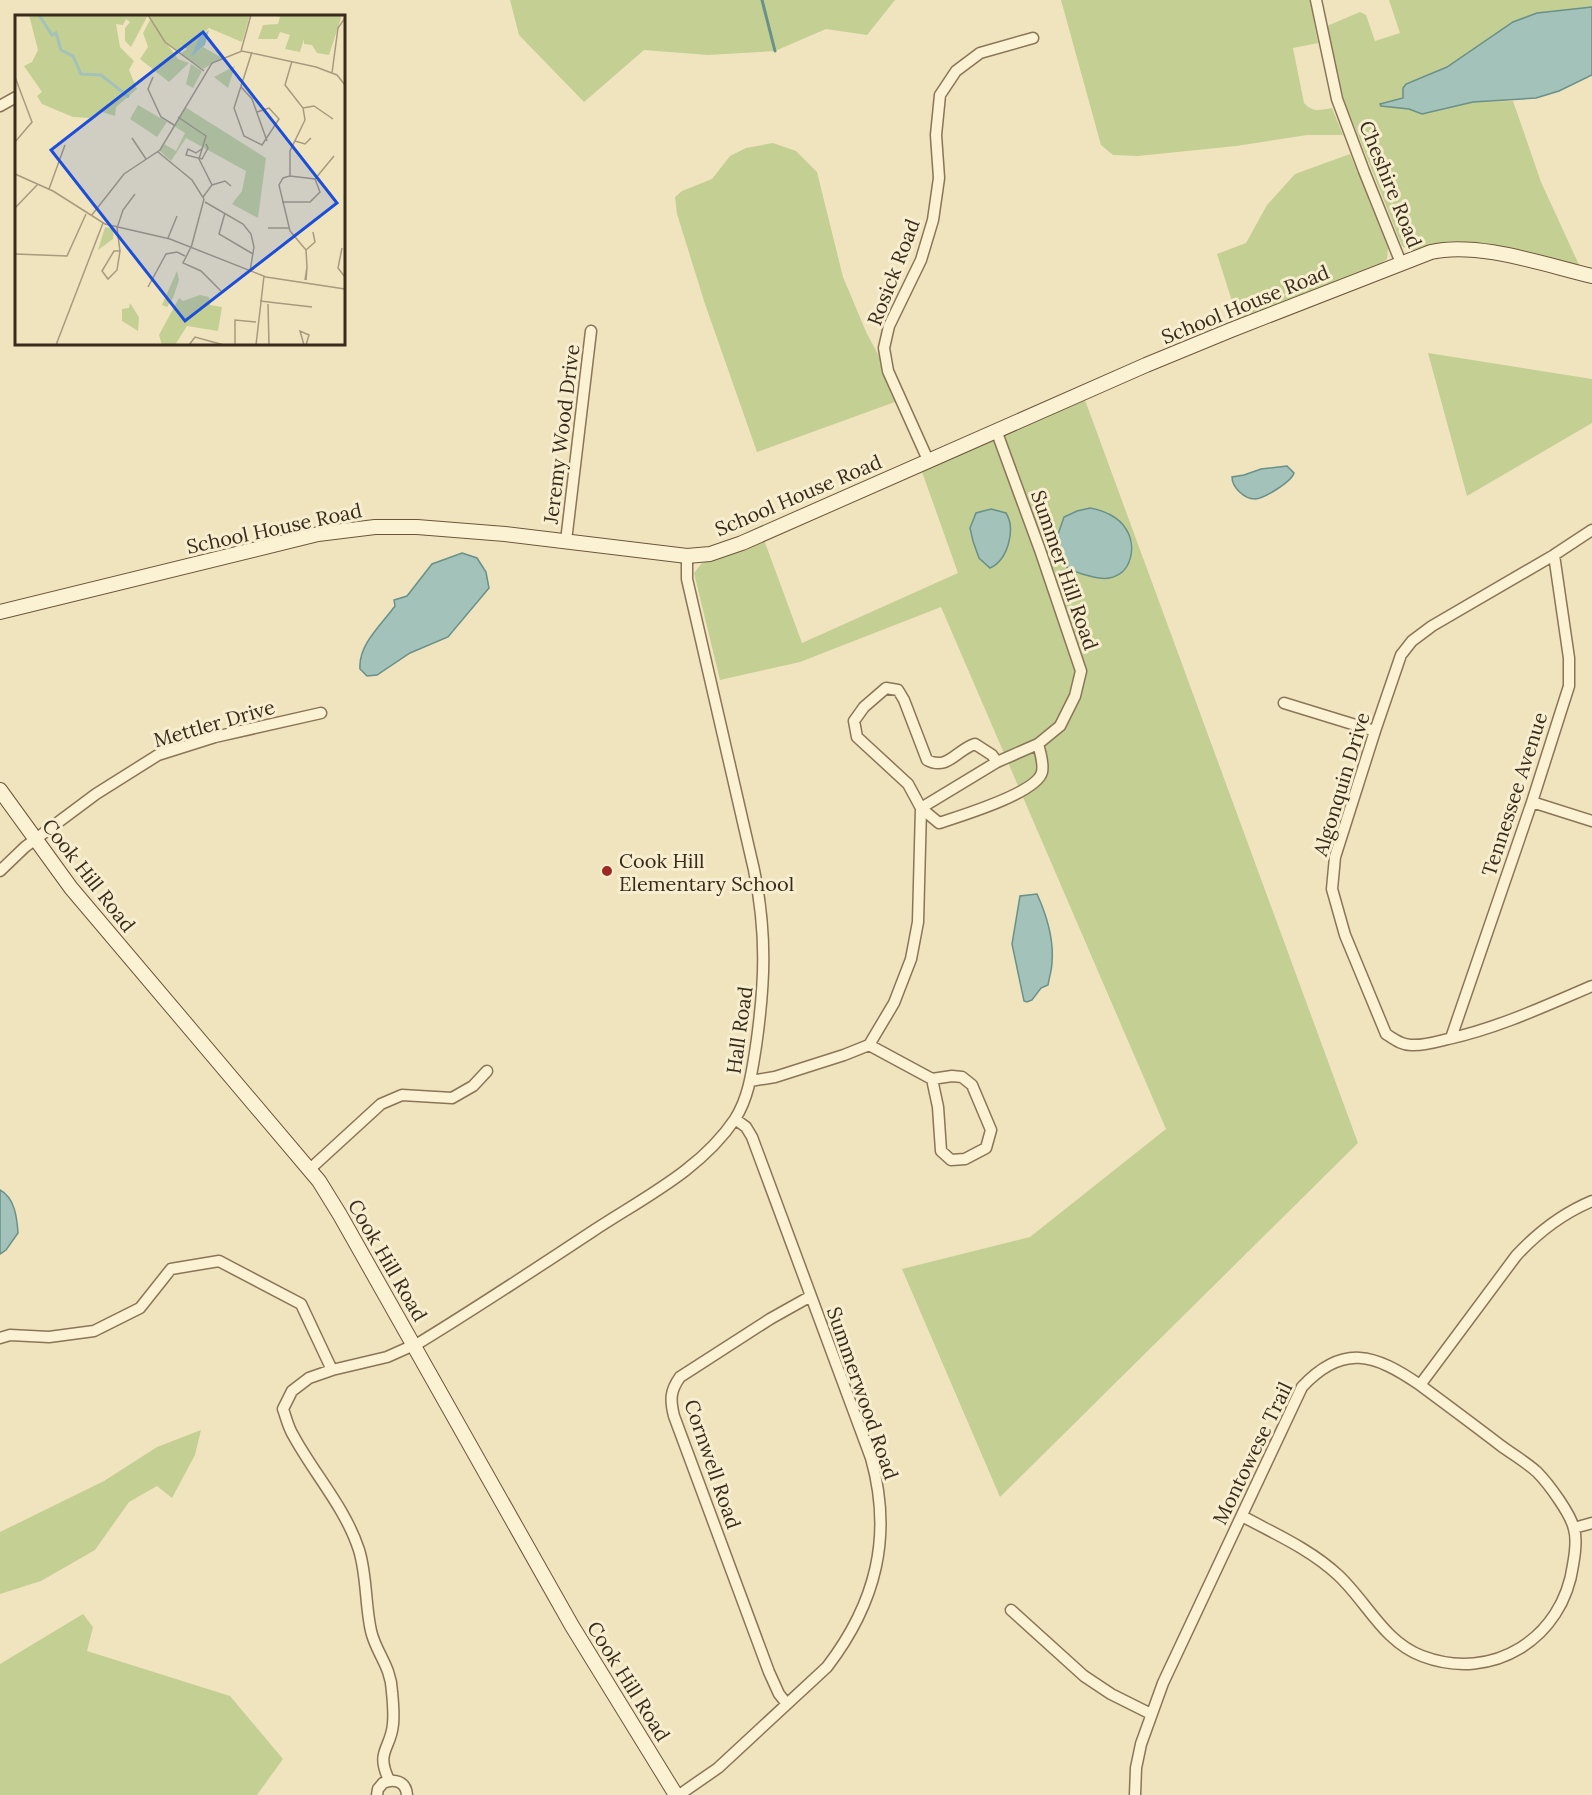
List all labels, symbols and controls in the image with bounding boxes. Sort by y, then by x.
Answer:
inset map [15,15,345,345]
street label: Cheshire Road [1354,117,1428,251]
street label: Rosick Road [861,215,925,329]
street label: School House Road [1158,259,1333,349]
street label: Jeremy Wood Drive [537,343,584,526]
street label: School House Road [711,449,885,541]
street label: Summer Hill Road [1026,487,1104,653]
street label: School House Road [184,497,364,559]
street label: Mettler Drive [151,694,278,752]
street label: Algonquin Drive [1307,709,1375,860]
street label: Tennessee Avenue [1476,709,1552,879]
street label: Cook Hill Road [37,813,141,937]
place label: Cook Hill Elementary School [619,848,794,896]
marker: Cook Hill Elementary School [600,864,614,878]
street label: Hall Road [720,985,758,1075]
street label: Cook Hill Road [343,1194,433,1326]
street label: Summerwood Road [822,1303,904,1483]
street label: Montowese Trail [1207,1378,1297,1528]
street label: Cornwell Road [679,1396,747,1532]
street label: Cook Hill Road [582,1616,676,1746]

